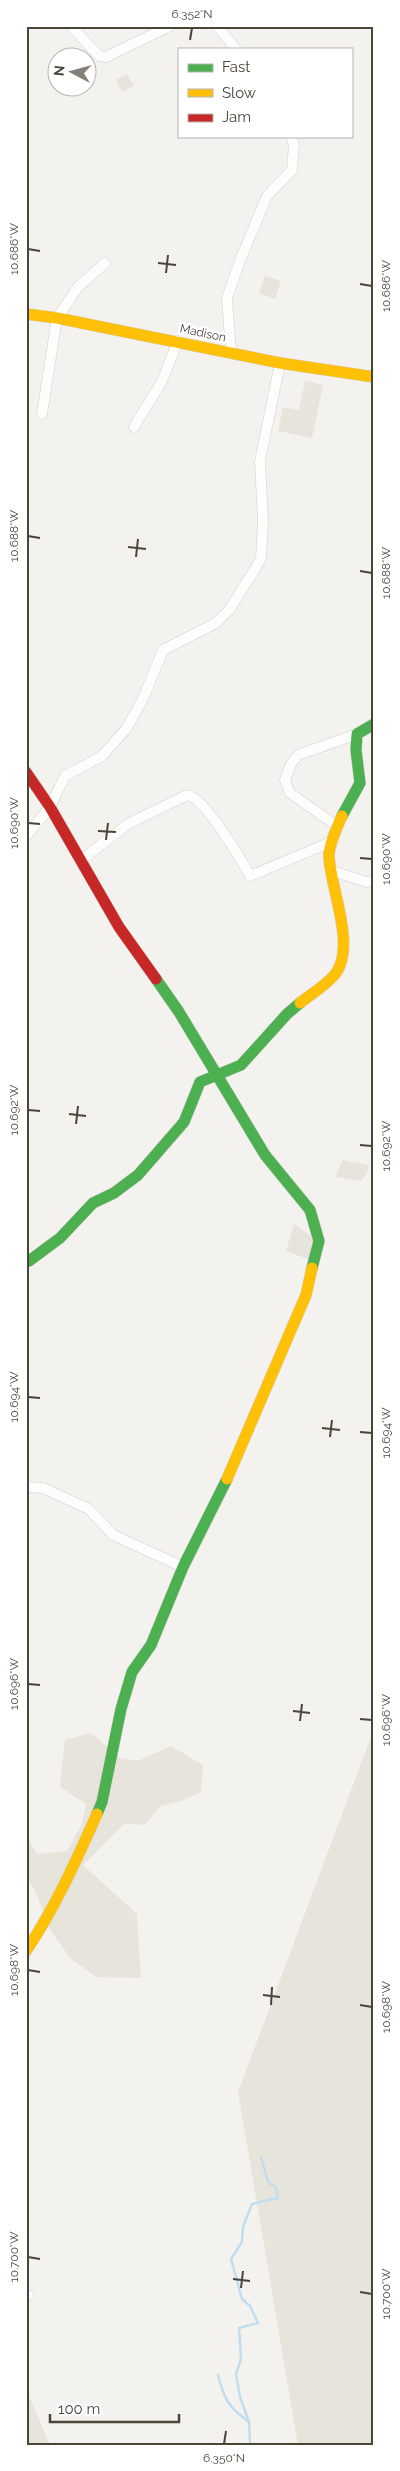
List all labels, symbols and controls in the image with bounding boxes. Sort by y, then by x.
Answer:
text: 6.352°N [171,7,213,21]
north arrow [48,48,98,98]
legend [178,48,352,138]
text: Fast [222,58,250,76]
text: N [51,64,68,77]
text: Slow [222,84,256,102]
text: Jam [222,108,251,126]
text: 10.686°W [7,223,21,275]
text: 10.686°W [379,260,393,312]
street label: Madison [179,321,227,345]
text: 10.688°W [7,510,21,562]
text: 10.688°W [379,547,393,599]
text: 10.690°W [7,797,21,849]
text: 10.690°W [379,833,393,885]
text: 10.692°W [7,1084,21,1135]
text: 10.692°W [379,1120,393,1171]
text: 10.694°W [7,1371,21,1423]
text: 10.694°W [379,1407,393,1459]
text: 10.696°W [7,1658,21,1710]
text: 10.696°W [379,1694,393,1746]
text: 10.698°W [7,1944,21,1996]
text: 10.698°W [379,1981,393,2033]
text: 10.700°W [7,2231,21,2283]
text: 10.700°W [379,2268,393,2320]
scale bar [50,2391,179,2423]
text: 100 m [58,2400,100,2418]
text: 6.350°N [203,2451,245,2465]

